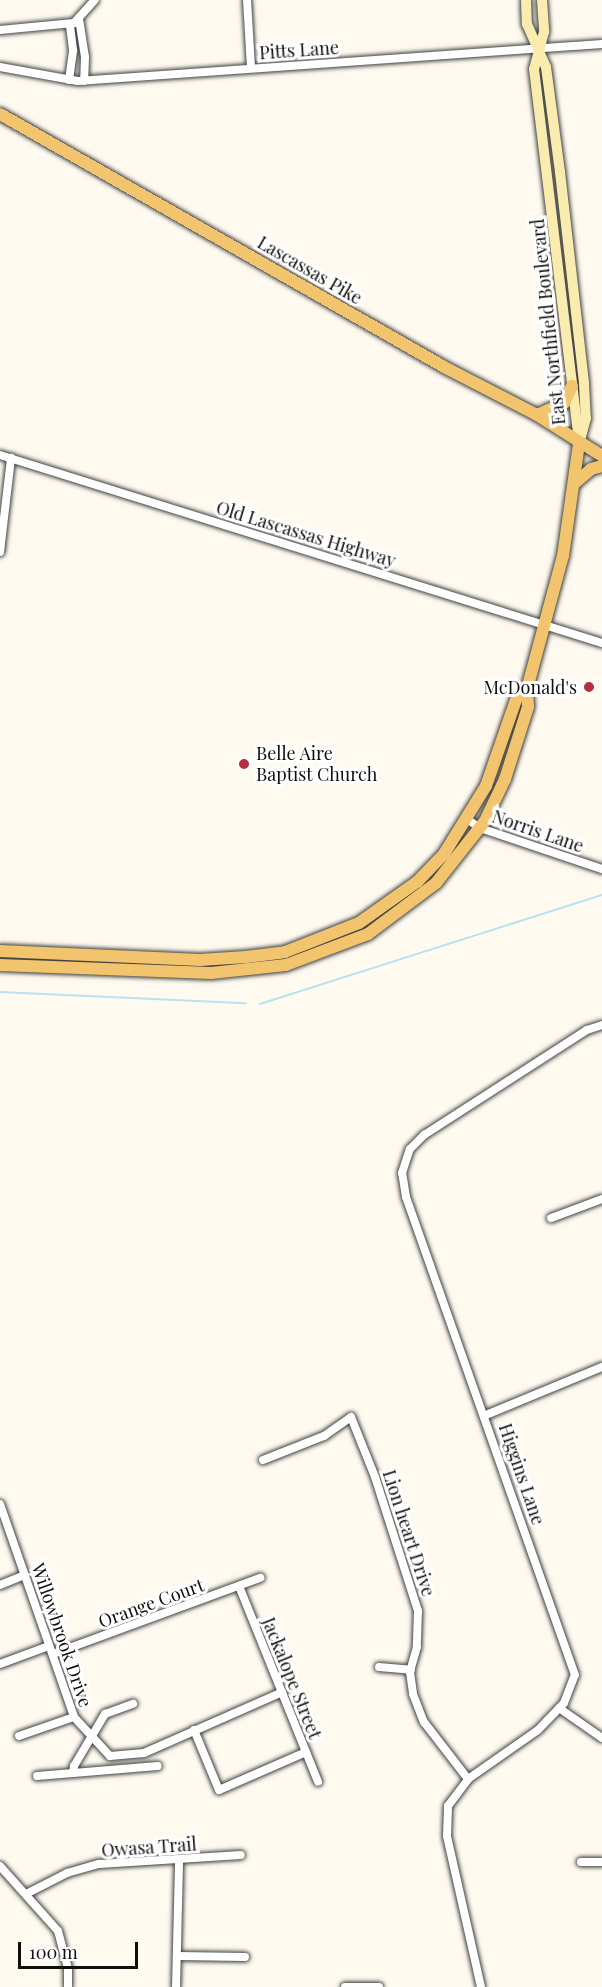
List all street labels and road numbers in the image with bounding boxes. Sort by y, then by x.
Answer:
street label: Pitts Lane [258,36,340,64]
street label: East Northfield Boulevard [526,218,570,426]
street label: Lascassas Pike [254,231,366,309]
street label: Old Lascassas Highway [214,496,398,572]
street label: Norris Lane [489,805,587,857]
street label: Higgins Lane [495,1420,549,1528]
street label: Lion heart Drive [378,1467,440,1599]
street label: Willowbrook Drive [27,1560,97,1710]
street label: Orange Court [95,1574,207,1632]
street label: Jackalope Street [258,1614,326,1742]
street label: Owasa Trail [100,1833,198,1861]

